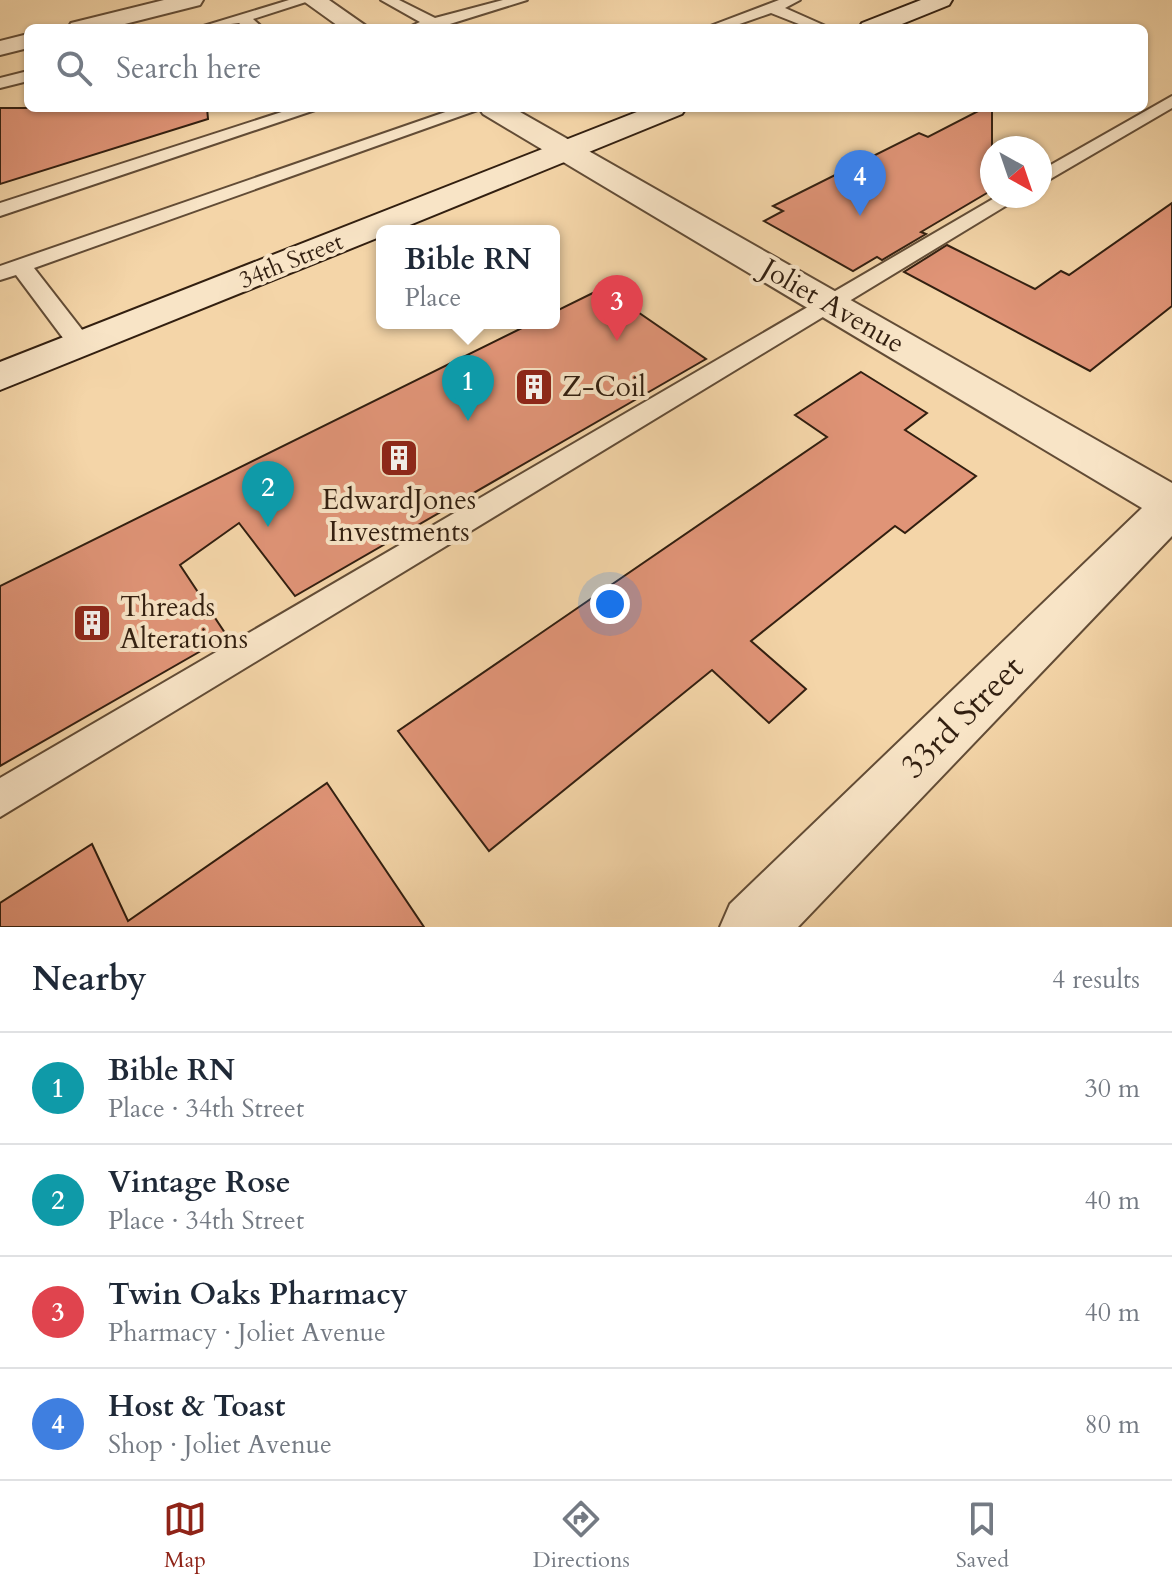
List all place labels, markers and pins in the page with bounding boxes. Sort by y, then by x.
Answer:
pin: 4 [834,150,886,216]
pin: 3 [591,275,643,341]
pin: 1 [442,355,494,421]
building icon: Z-Coil [513,366,555,408]
place label: Z-Coil [562,368,646,406]
building icon: EdwardJones Investments [378,437,420,479]
pin: 2 [242,461,294,527]
place label: EdwardJones Investments [322,481,476,551]
place label: Threads Alterations [120,588,248,658]
building icon: Threads Alterations [71,602,113,644]

